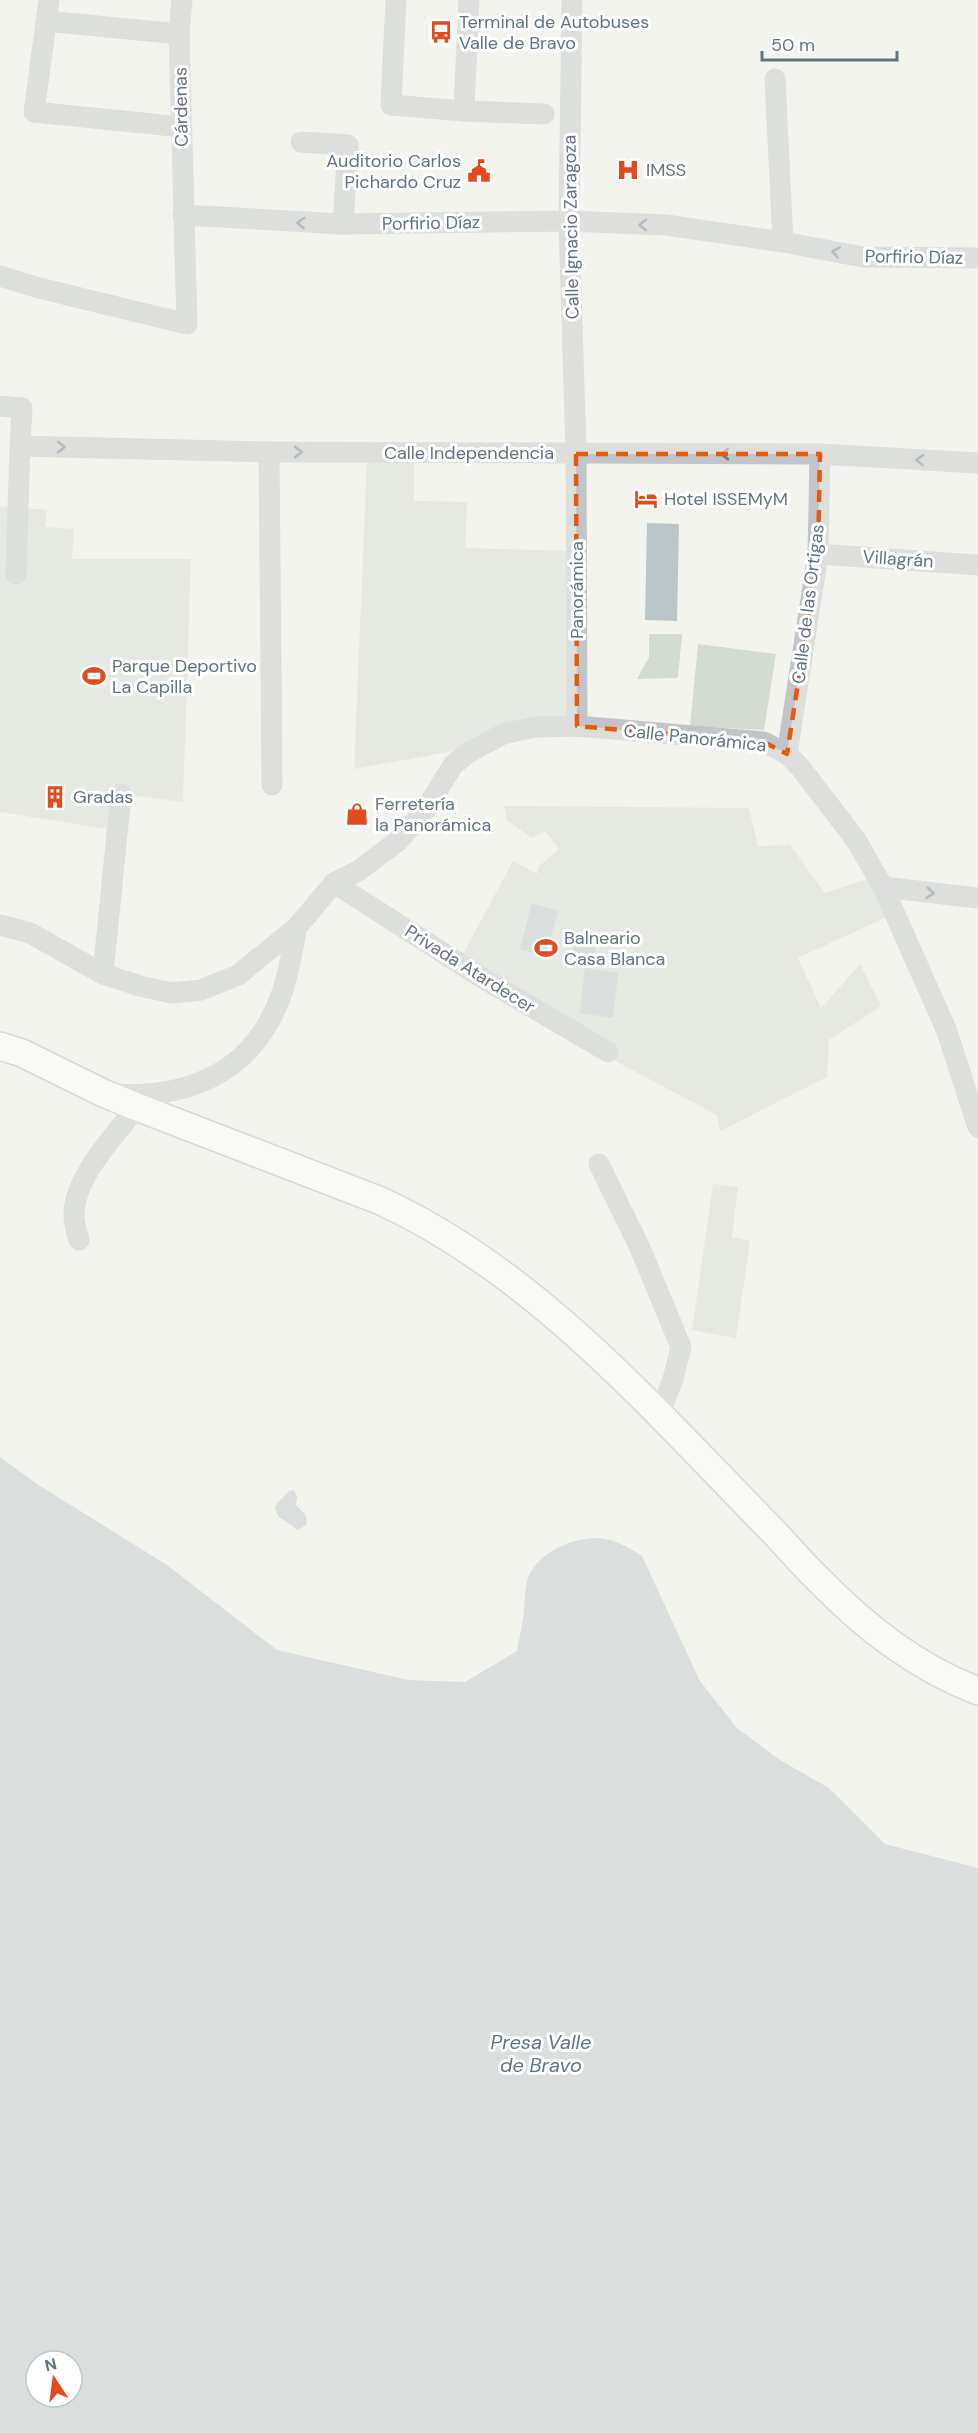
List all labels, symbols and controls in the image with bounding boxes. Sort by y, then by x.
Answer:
place label: Terminal de Autobuses Valle de Bravo [459,10,649,55]
bus stop icon: Terminal de Autobuses Valle de Bravo [428,19,454,45]
scale bar [762,24,897,62]
text: 50 m [771,33,815,57]
street label: Cárdenas [168,67,194,147]
street label: Calle Ignacio Zaragoza [557,135,585,319]
place label: Auditorio Carlos Pichardo Cruz [326,149,461,194]
hospital icon: IMSS [615,157,641,183]
public building icon: Auditorio Carlos Pichardo Cruz [466,158,492,184]
place label: IMSS [646,158,686,182]
street label: Porfirio Díaz [382,210,480,236]
one-way arrow [297,216,306,229]
one-way arrow [639,219,648,231]
street label: Porfirio Díaz [865,244,963,270]
one-way arrow [831,246,841,259]
one-way arrow [56,441,65,453]
street label: Calle Independencia [384,441,554,465]
one-way arrow [293,446,302,458]
one-way arrow [720,448,729,460]
one-way arrow [915,454,924,467]
hotel icon: Hotel ISSEMyM [633,486,659,512]
place label: Hotel ISSEMyM [664,487,788,511]
street label: Calle de las Ortigas [786,523,830,685]
street label: Panorámica [565,541,589,639]
street label: Villagrán [862,545,934,573]
place label: Parque Deportivo La Capilla [112,654,257,699]
sports icon: Parque Deportivo La Capilla [81,663,107,689]
street label: Calle Panorámica [622,719,768,757]
building icon: Gradas [42,784,68,810]
place label: Gradas [73,785,133,809]
place label: Ferretería la Panorámica [375,792,491,837]
shop icon: Ferretería la Panorámica [344,801,370,827]
one-way arrow [926,886,935,899]
street label: Privada Atardecer [400,919,540,1019]
place label: Balneario Casa Blanca [564,926,665,971]
sports icon: Balneario Casa Blanca [533,935,559,961]
water label: Presa Valle de Bravo [491,2029,591,2078]
north arrow [24,2349,84,2409]
text: N [43,2353,59,2376]

